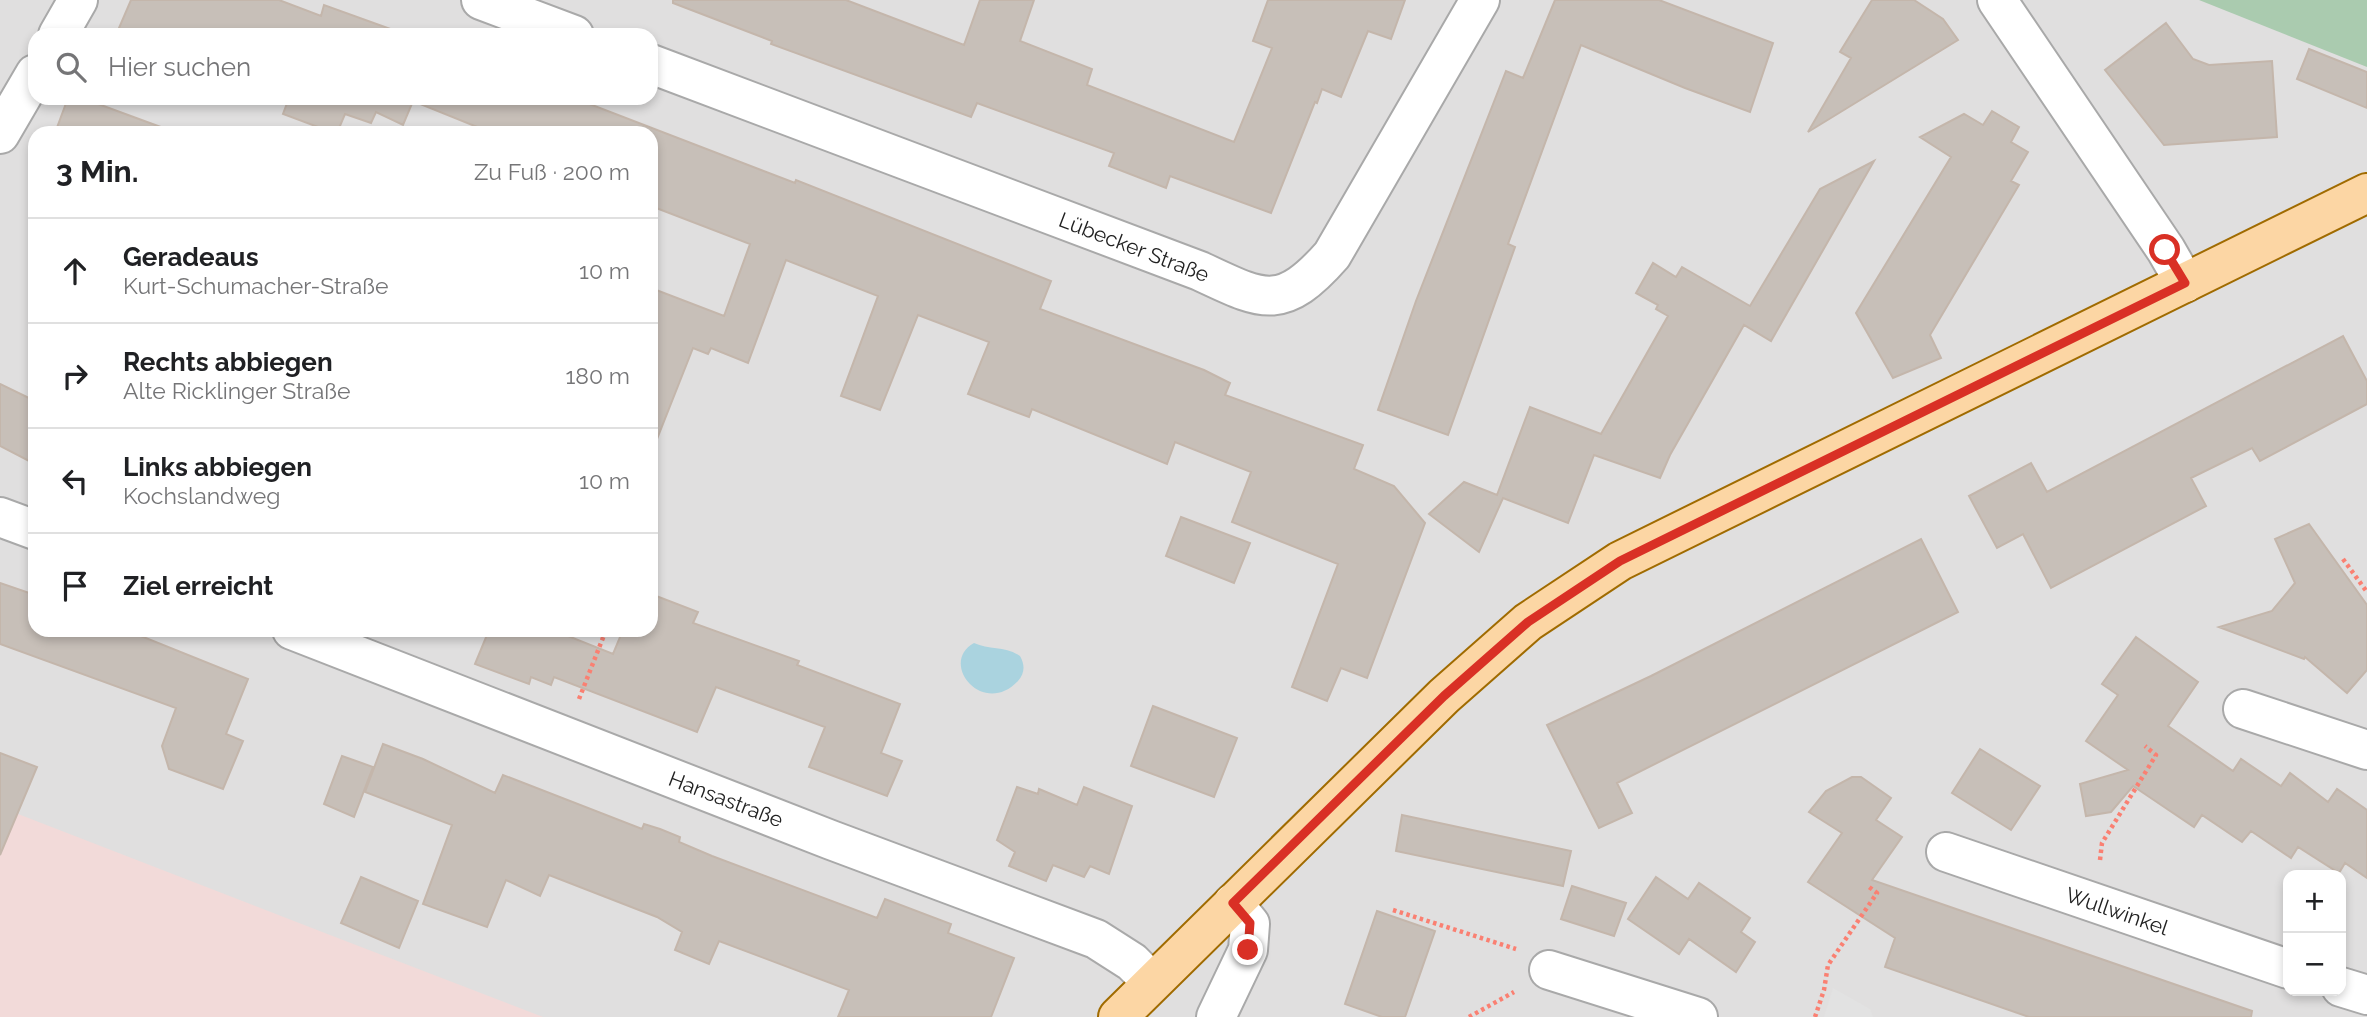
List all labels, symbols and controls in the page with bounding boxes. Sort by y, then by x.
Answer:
search box [28,28,658,105]
icon: search [52,48,90,86]
text: Hier suchen [108,52,251,82]
text: 3 Min. [56,154,138,189]
text: Zu Fuß · 200 m [474,158,630,185]
street label: Lübecker Straße [1055,207,1213,287]
route start [2149,234,2180,265]
text: Geradeaus [123,242,259,272]
icon: ahead [56,252,94,290]
text: 10 m [579,257,630,284]
text: Kurt-Schumacher-Straße [123,272,388,299]
text: Rechts abbiegen [123,347,333,377]
icon: right [56,357,94,395]
text: 180 m [565,362,630,389]
text: Alte Ricklinger Straße [123,377,350,404]
text: Links abbiegen [123,452,312,482]
icon: left [56,462,94,500]
text: 10 m [579,467,630,494]
text: Kochslandweg [123,482,280,509]
icon: arrive [56,567,94,605]
text: Ziel erreicht [123,571,273,601]
street label: Hansastraße [665,766,787,832]
map controls [2283,870,2346,996]
button: + [2283,870,2346,933]
street label: Wullwinkel [2062,882,2172,940]
button: − [2283,933,2346,996]
route end [1232,934,1263,965]

